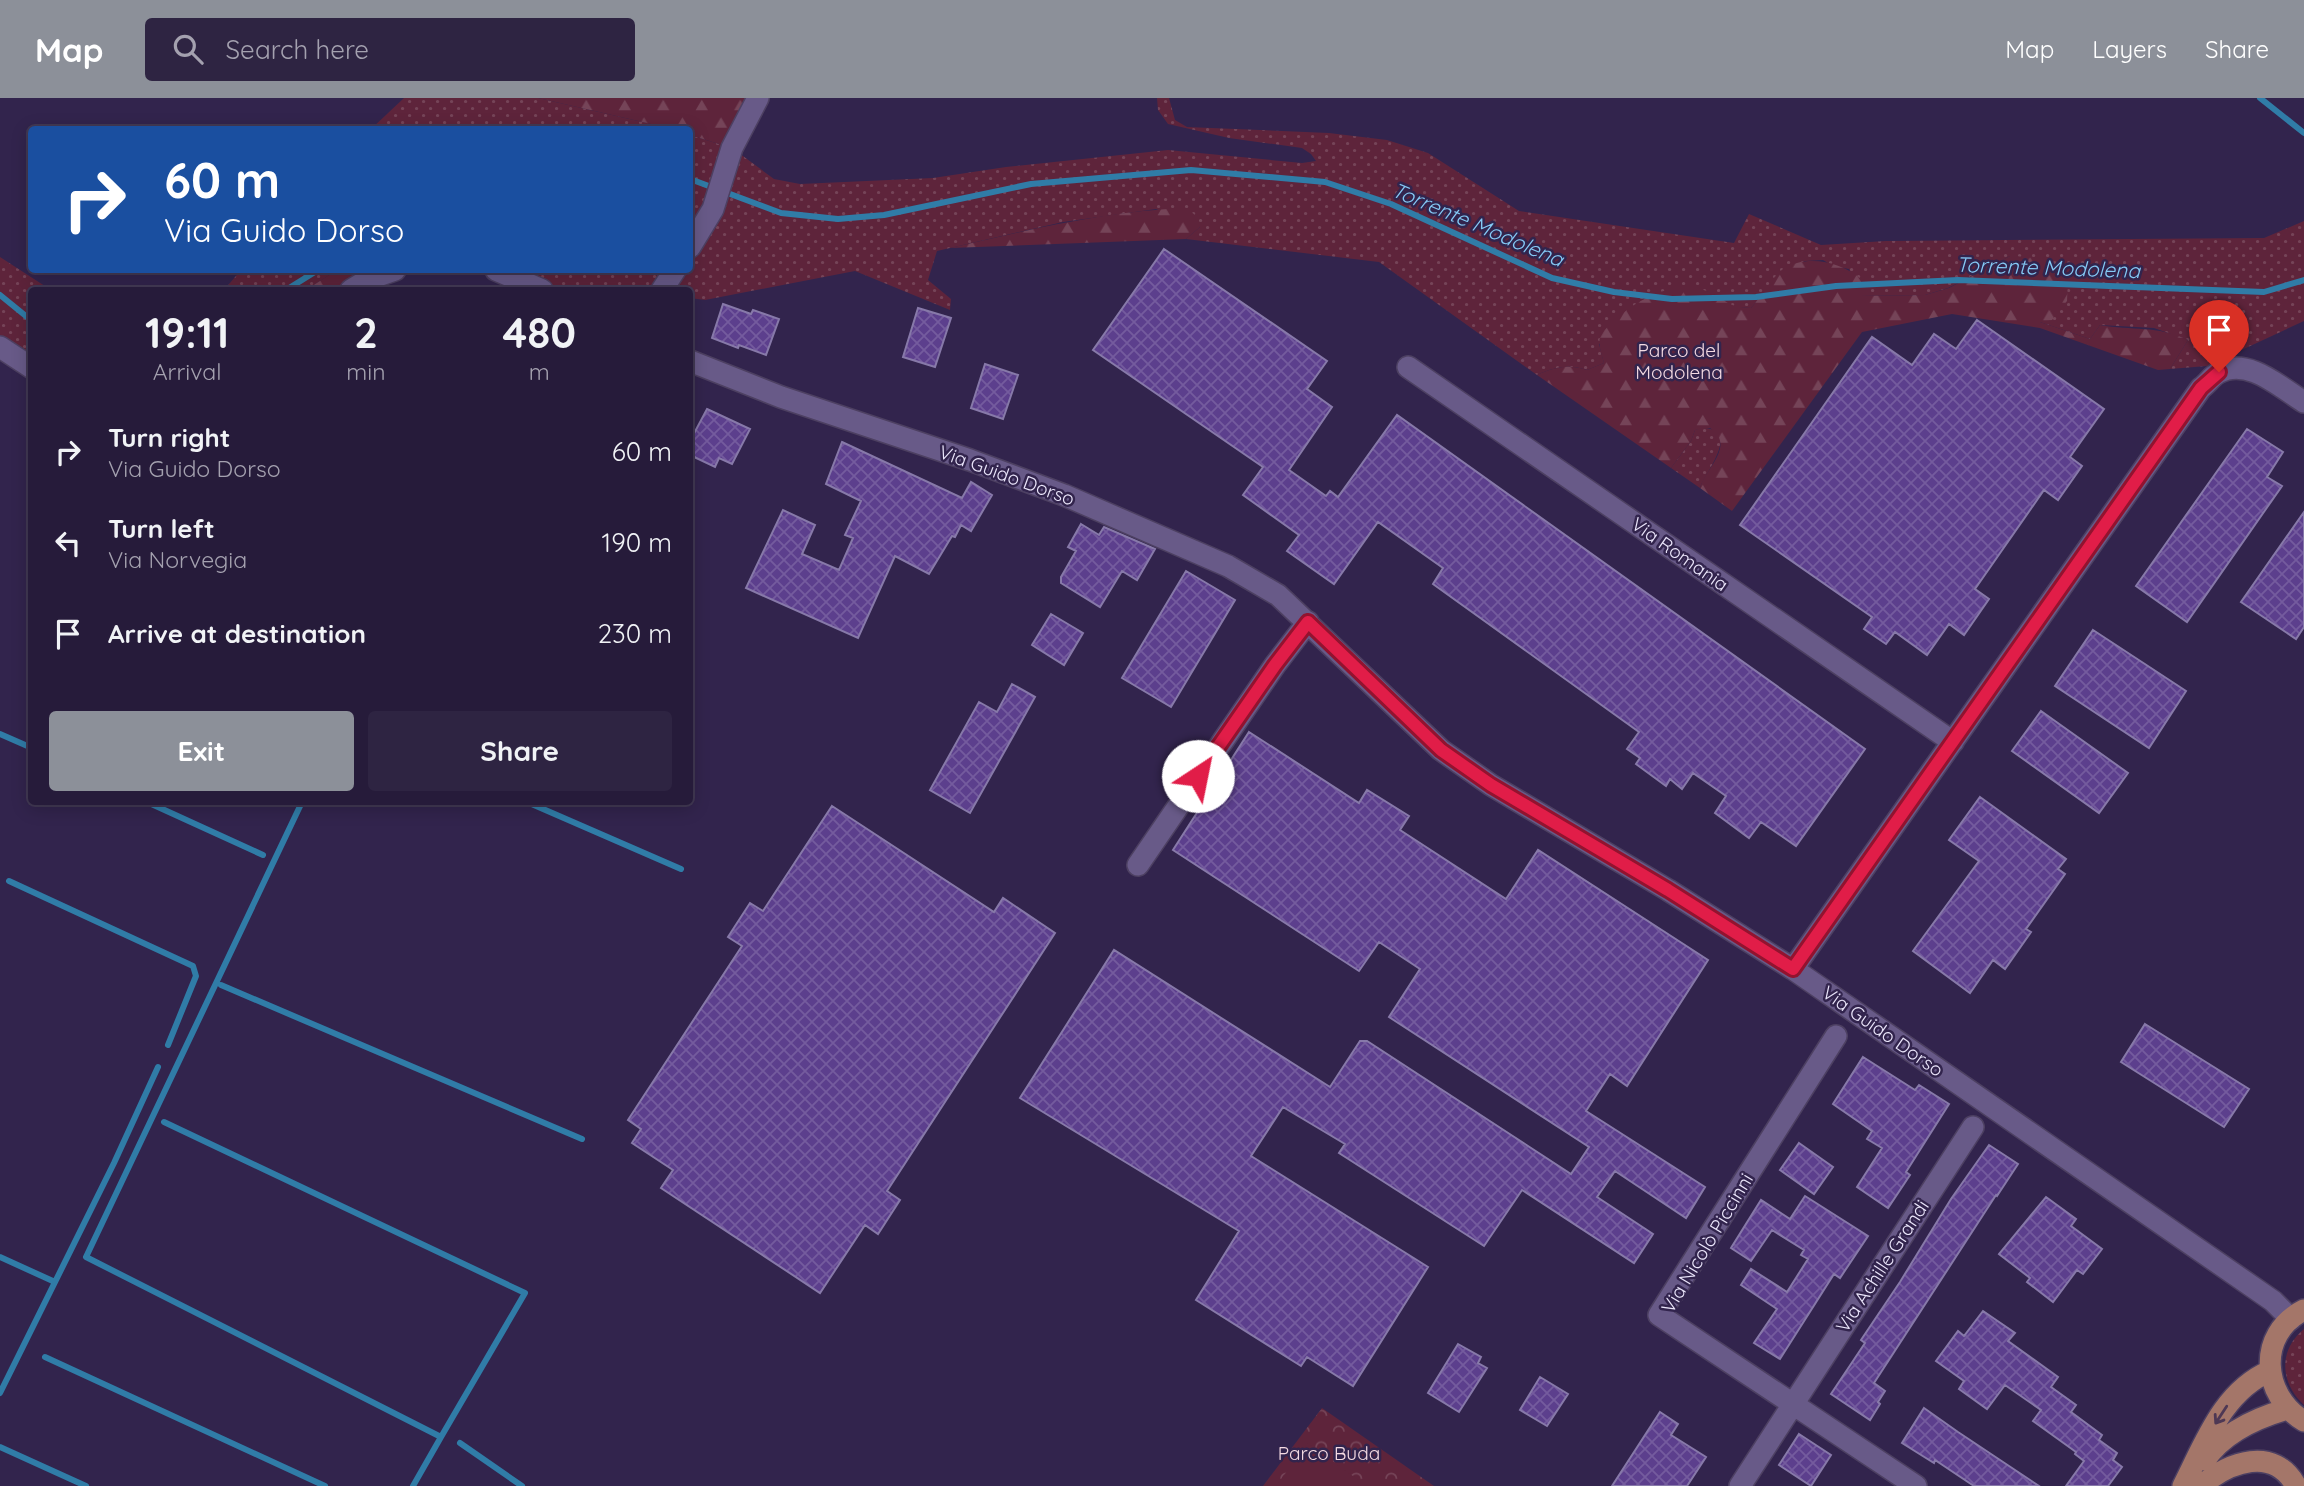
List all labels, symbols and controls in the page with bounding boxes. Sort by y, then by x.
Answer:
search box [145,18,635,81]
text: Map [35,29,103,70]
icon: search [169,30,207,68]
text: Search here [225,33,369,66]
text: Map [2005,34,2054,64]
text: Layers [2092,34,2167,64]
text: Share [2205,34,2269,64]
text: 60 m [164,149,280,210]
icon: right [49,154,140,245]
water label: Torrente Modolena [1388,176,1569,272]
text: Via Guido Dorso [164,210,404,250]
water label: Torrente Modolena [1956,251,2142,283]
pin [2189,300,2249,372]
text: 19:11 [145,306,229,359]
text: 2 [354,306,378,359]
text: 480 [503,306,576,359]
icon: arrive [2200,311,2238,349]
park label: Parco del Modolena [1635,338,1723,384]
text: Arrival [153,357,222,386]
text: min [346,357,386,386]
text: m [529,357,550,386]
text: Turn right [108,421,230,454]
icon: right [49,433,87,471]
text: 60 m [612,435,672,468]
street label: Via Guido Dorso [936,439,1078,511]
text: Via Guido Dorso [108,454,281,483]
text: Turn left [108,512,215,545]
street label: Via Romania [1627,512,1733,596]
icon: left [49,524,87,562]
text: 190 m [602,526,672,559]
text: Via Norvegia [108,545,247,574]
icon: arrive [49,615,87,653]
text: Arrive at destination [108,617,366,650]
text: 230 m [598,617,672,650]
button: Exit [49,711,354,791]
button: Share [368,711,672,791]
position arrow [1161,739,1235,813]
street label: Via Guido Dorso [1818,980,1948,1082]
street label: Via Nicolò Piccinni [1656,1169,1758,1317]
street label: Via Achille Grandi [1830,1195,1934,1337]
one-way arrow [2213,1405,2227,1425]
park label: Parco Buda [1278,1441,1380,1465]

